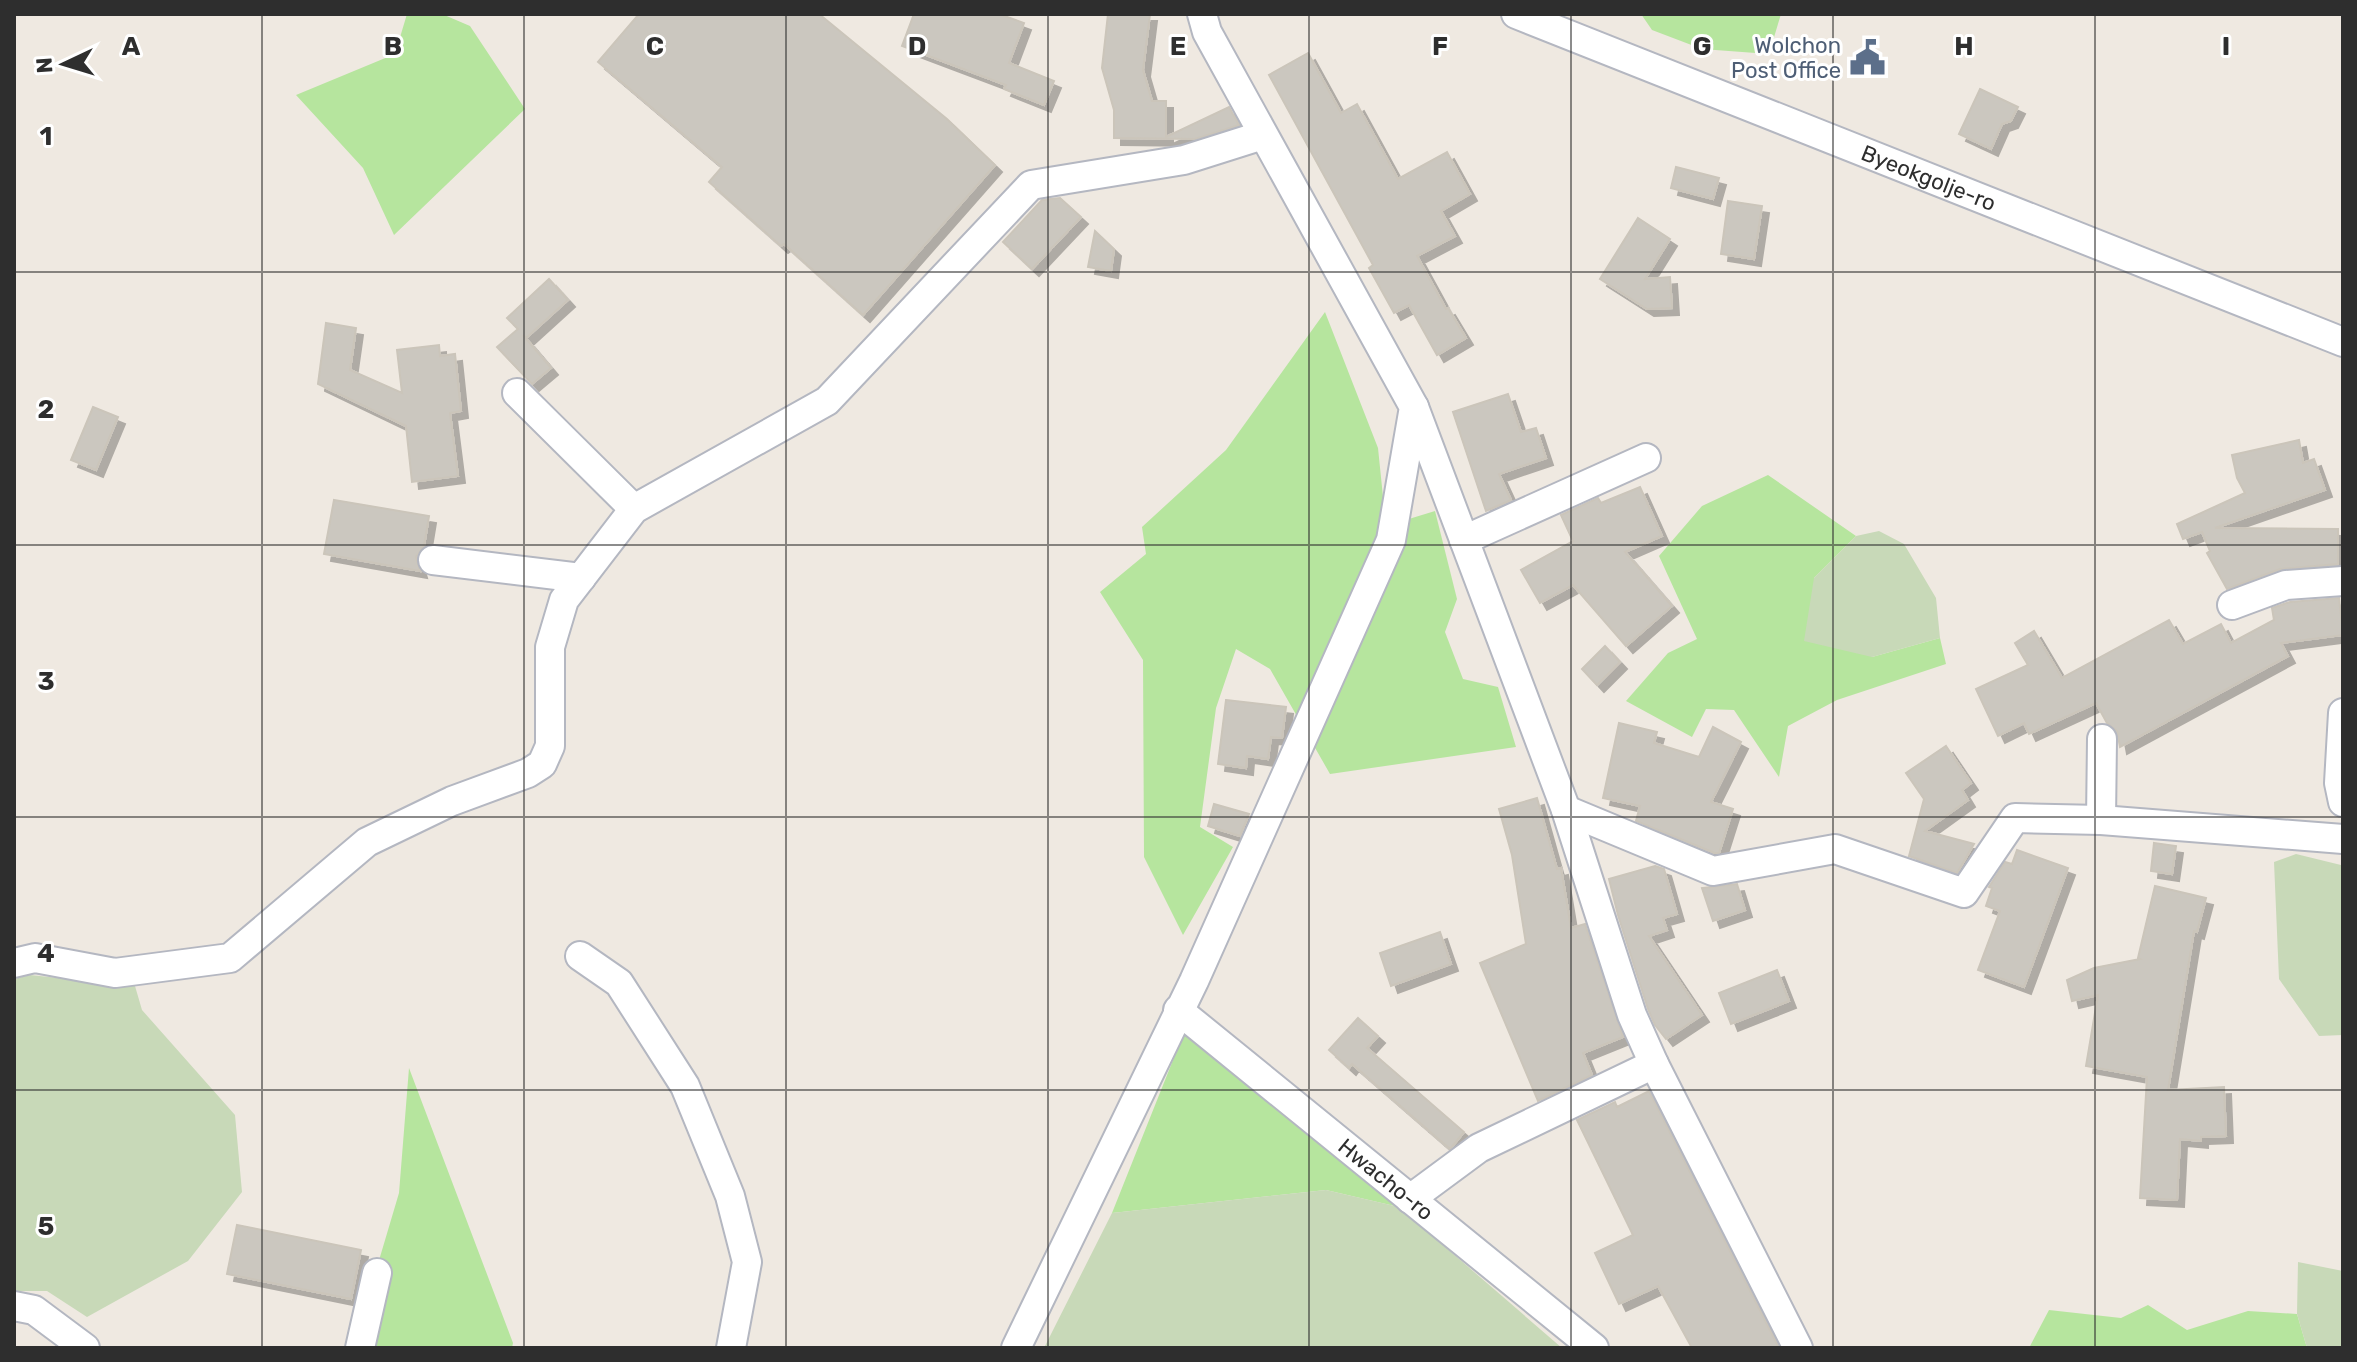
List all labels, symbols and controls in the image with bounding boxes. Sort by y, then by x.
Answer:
north arrow [24,24,104,104]
text: A [122,31,141,62]
text: B [384,31,402,62]
text: C [646,31,664,62]
text: D [908,31,926,62]
text: E [1170,31,1186,62]
text: F [1432,31,1448,62]
text: G [1693,31,1711,62]
text: H [1954,31,1974,62]
text: I [2222,31,2230,62]
place label: Wolchon Post Office [1731,32,1841,84]
public building icon: Wolchon Post Office [1848,39,1886,77]
text: N [31,57,59,74]
text: 1 [40,121,52,152]
street label: Byeokgolje-ro [1857,139,2000,217]
text: 2 [38,394,54,425]
text: 3 [37,666,55,697]
text: 4 [37,938,55,969]
street label: Hwacho-ro [1333,1133,1439,1226]
text: 5 [38,1211,54,1242]

